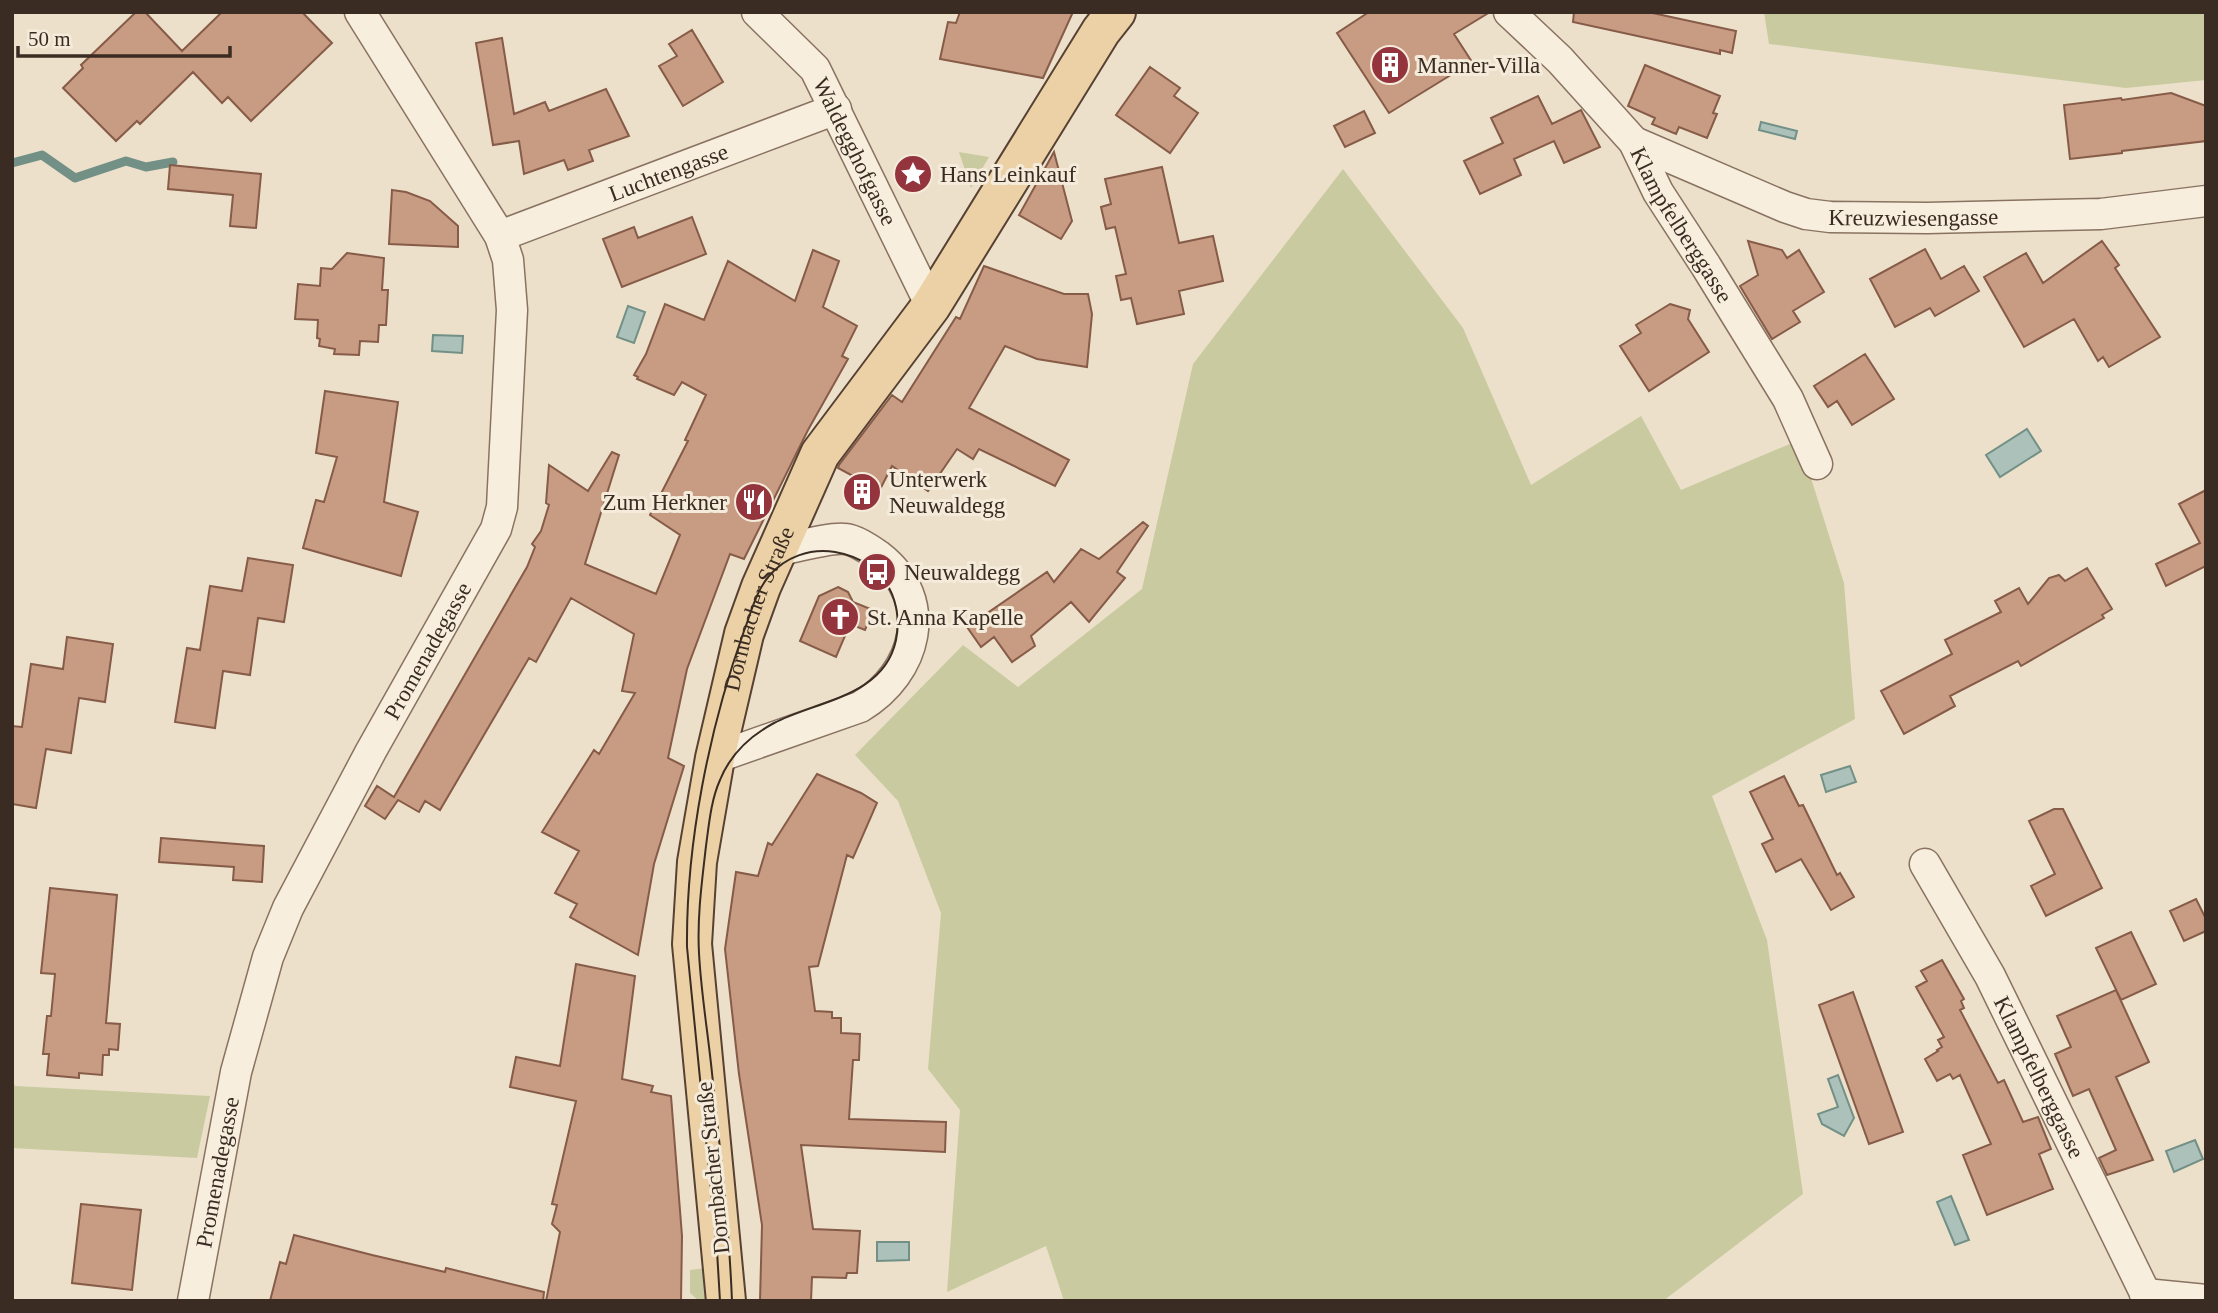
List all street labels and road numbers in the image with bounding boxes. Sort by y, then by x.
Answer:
street label: Waldegghofgasse [809,73,902,229]
street label: Luchtengasse [605,139,731,206]
street label: Klampfelberggasse [1626,143,1738,307]
street label: Kreuzwiesengasse [1828,204,1999,231]
street label: Dornbacher Straße [719,523,799,694]
street label: Promenadegasse [379,578,476,724]
street label: Klampfelberggasse [1989,992,2090,1162]
street label: Dornbacher Straße [692,1081,734,1255]
street label: Promenadegasse [191,1095,244,1250]

